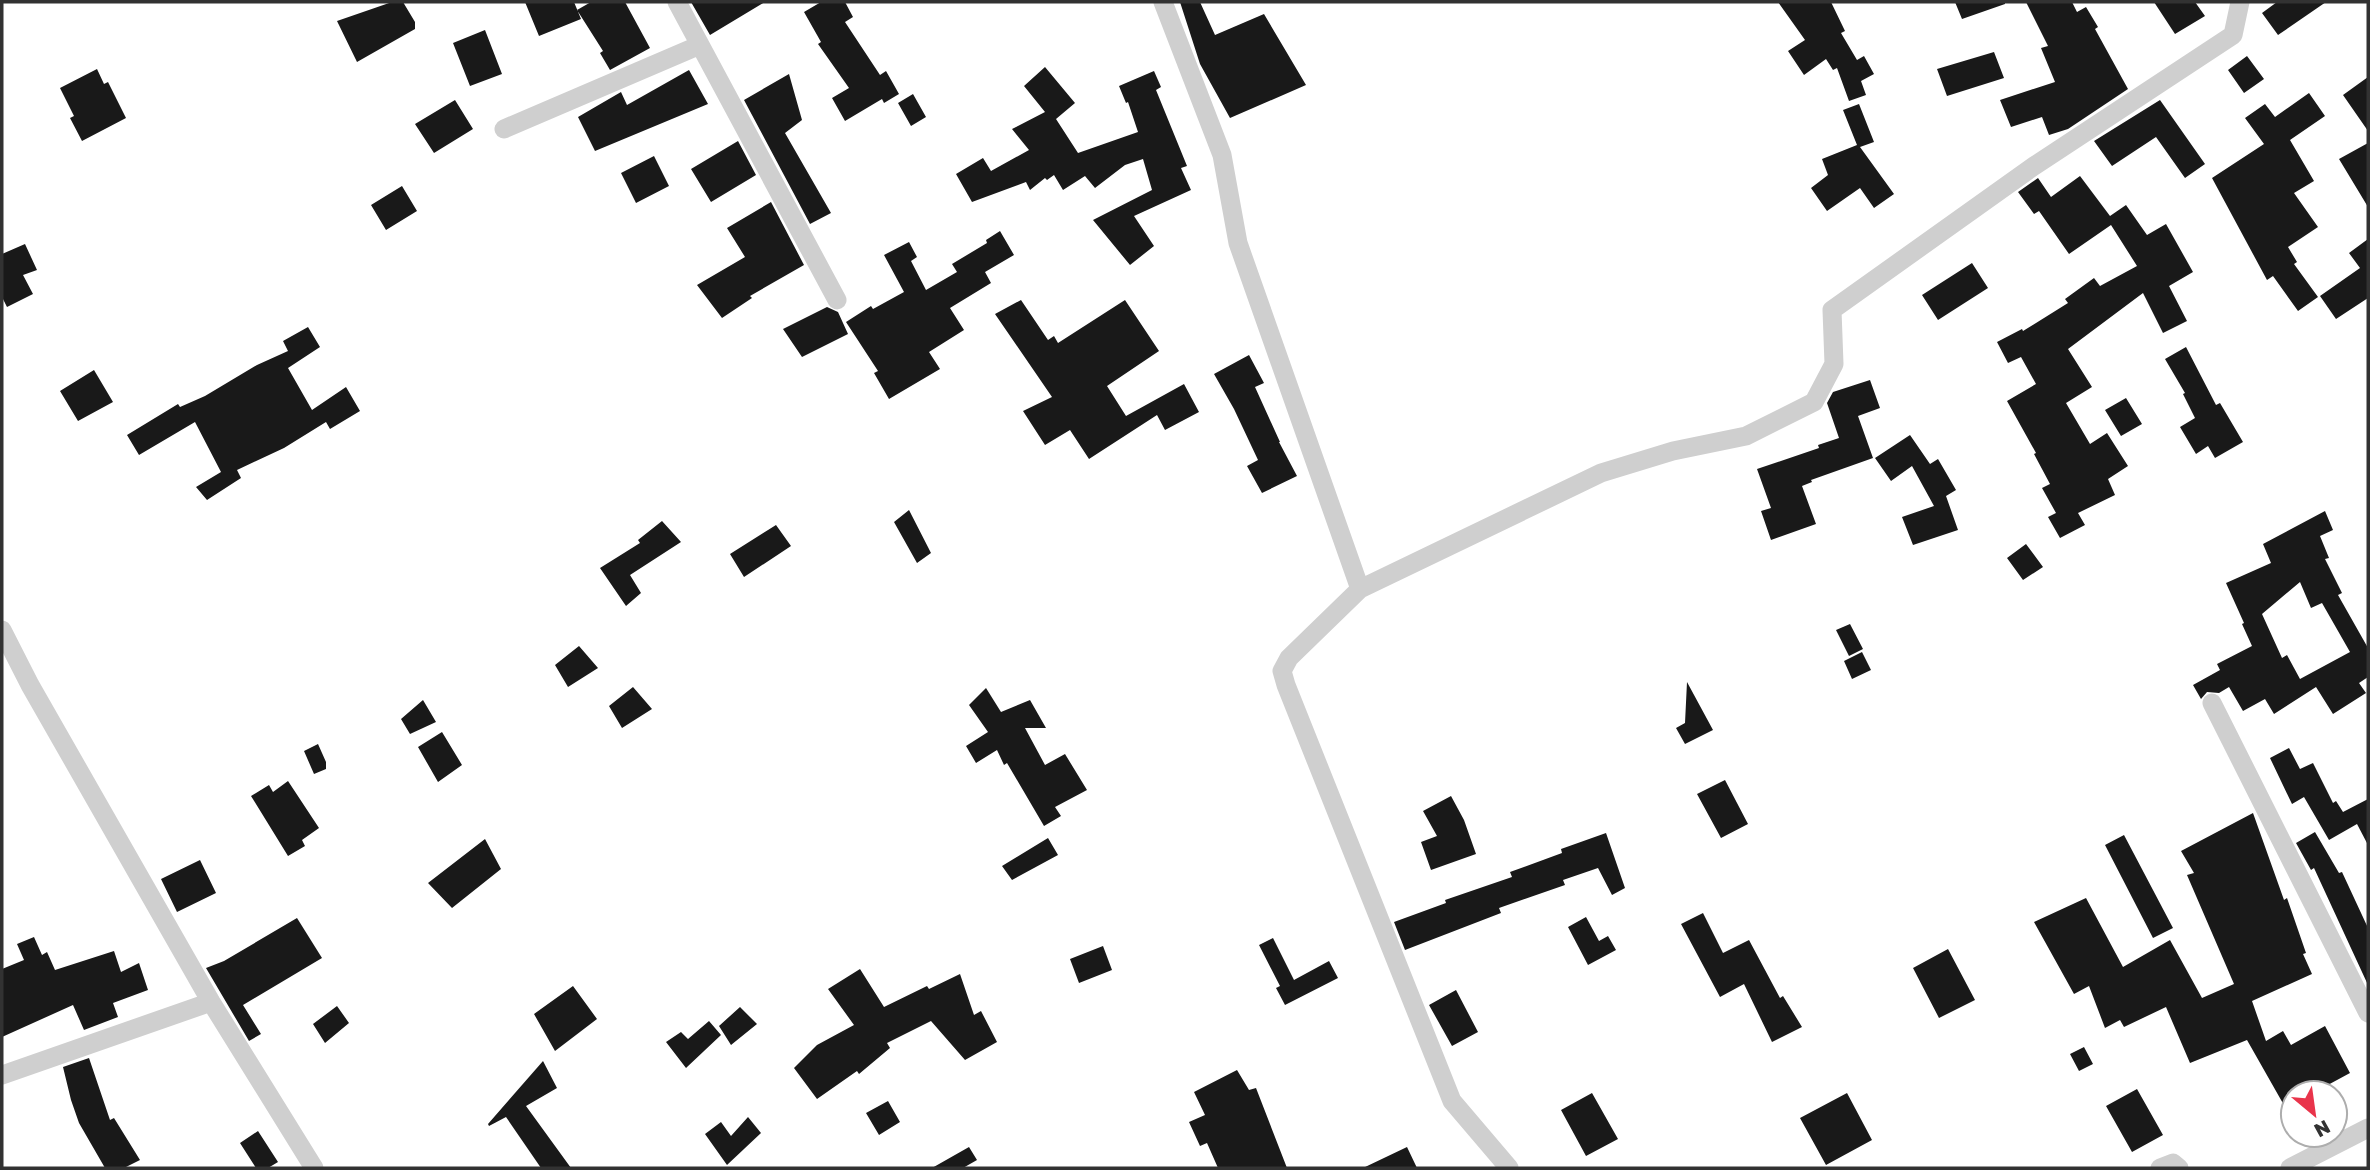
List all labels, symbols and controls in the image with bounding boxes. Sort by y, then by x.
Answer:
north arrow [2279,1079,2349,1149]
text: N [2311,1116,2334,1143]

